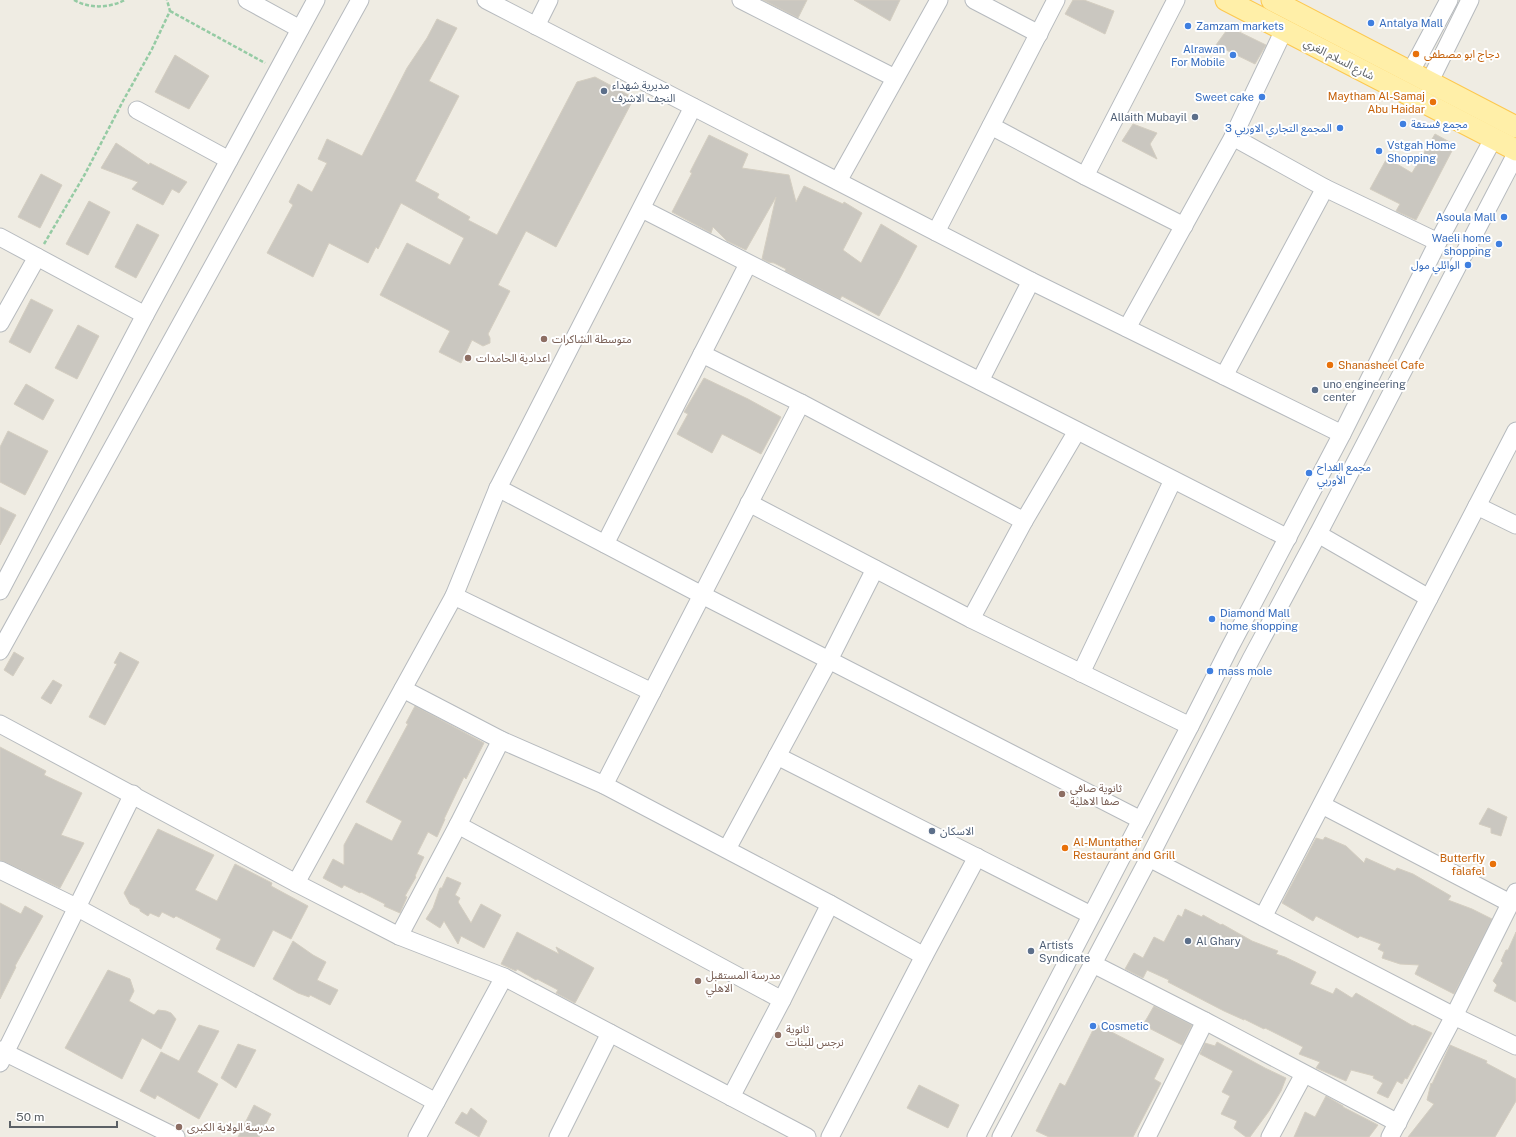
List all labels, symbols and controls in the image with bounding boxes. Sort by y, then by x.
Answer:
place label: Antalya Mall [1379,17,1443,29]
marker: Antalya Mall [1366,18,1376,28]
place label: Zamzam markets [1196,20,1284,32]
marker: Zamzam markets [1183,21,1193,31]
street label: شارع السلام الغري [1300,36,1377,85]
place label: Alrawan For Mobile [1171,43,1225,68]
place label: دجاج ابو مصطفى [1424,48,1500,62]
marker: دجاج ابو مصطفى [1411,49,1421,59]
marker: Alrawan For Mobile [1228,50,1238,60]
place label: مديرية شهداء النجف الاشرف [612,79,676,105]
marker: مديرية شهداء النجف الاشرف [599,86,609,96]
place label: Maytham Al-Samaj Abu Haidar [1328,90,1425,115]
place label: Sweet cake [1195,91,1254,103]
marker: Sweet cake [1257,92,1267,102]
marker: Maytham Al-Samaj Abu Haidar [1428,97,1438,107]
place label: Allaith Mubayil [1110,111,1187,123]
marker: Allaith Mubayil [1190,112,1200,122]
place label: مجمع فستقة [1411,118,1468,132]
marker: مجمع فستقة [1398,119,1408,129]
place label: المجمع التجاري الاوربي 3 [1225,122,1332,138]
marker: المجمع التجاري الاوربي 3 [1335,123,1345,133]
place label: Vstgah Home Shopping [1387,139,1456,164]
marker: Vstgah Home Shopping [1374,146,1384,156]
place label: Asoula Mall [1436,211,1496,223]
marker: Asoula Mall [1499,212,1509,222]
place label: Waeli home shopping [1432,232,1491,257]
marker: Waeli home shopping [1494,239,1504,249]
place label: الوائلي مول [1411,259,1460,275]
marker: الوائلي مول [1463,260,1473,270]
place label: متوسطة الشاكرات [552,333,632,346]
marker: متوسطة الشاكرات [539,334,549,344]
place label: اعدادية الحامدات [476,352,550,365]
marker: اعدادية الحامدات [463,353,473,363]
place label: Shanasheel Cafe [1338,359,1424,371]
marker: Shanasheel Cafe [1325,360,1335,370]
place label: uno engineering center [1323,378,1406,403]
marker: uno engineering center [1310,385,1320,395]
place label: مجمع القداح الأوربي [1317,461,1371,490]
marker: مجمع القداح الأوربي [1304,468,1314,478]
place label: Diamond Mall home shopping [1220,607,1298,632]
marker: Diamond Mall home shopping [1207,614,1217,624]
place label: mass mole [1218,665,1272,677]
marker: mass mole [1205,666,1215,676]
place label: ثانوية صافي صفا الاهلية [1070,782,1122,808]
marker: ثانوية صافي صفا الاهلية [1057,789,1067,799]
place label: الاسكان [940,825,974,838]
marker: الاسكان [927,826,937,836]
place label: Al-Muntather Restaurant and Grill [1073,836,1175,861]
marker: Al-Muntather Restaurant and Grill [1060,843,1070,853]
place label: Butterfly falafel [1440,852,1485,877]
marker: Butterfly falafel [1488,859,1498,869]
place label: Al Ghary [1196,935,1241,947]
marker: Al Ghary [1183,936,1193,946]
place label: Artists Syndicate [1039,939,1090,964]
marker: Artists Syndicate [1026,946,1036,956]
place label: مدرسة المستقبل الاهلي [706,969,781,998]
marker: مدرسة المستقبل الاهلي [693,976,703,986]
place label: Cosmetic [1101,1020,1149,1032]
marker: Cosmetic [1088,1021,1098,1031]
place label: ثانوية نرجس للبنات [786,1023,844,1049]
marker: ثانوية نرجس للبنات [773,1030,783,1040]
scale bar [10,1103,117,1129]
text: 50 m [16,1110,44,1124]
place label: مدرسة الولاية الكبرى [187,1121,275,1134]
marker: مدرسة الولاية الكبرى [174,1122,184,1132]

